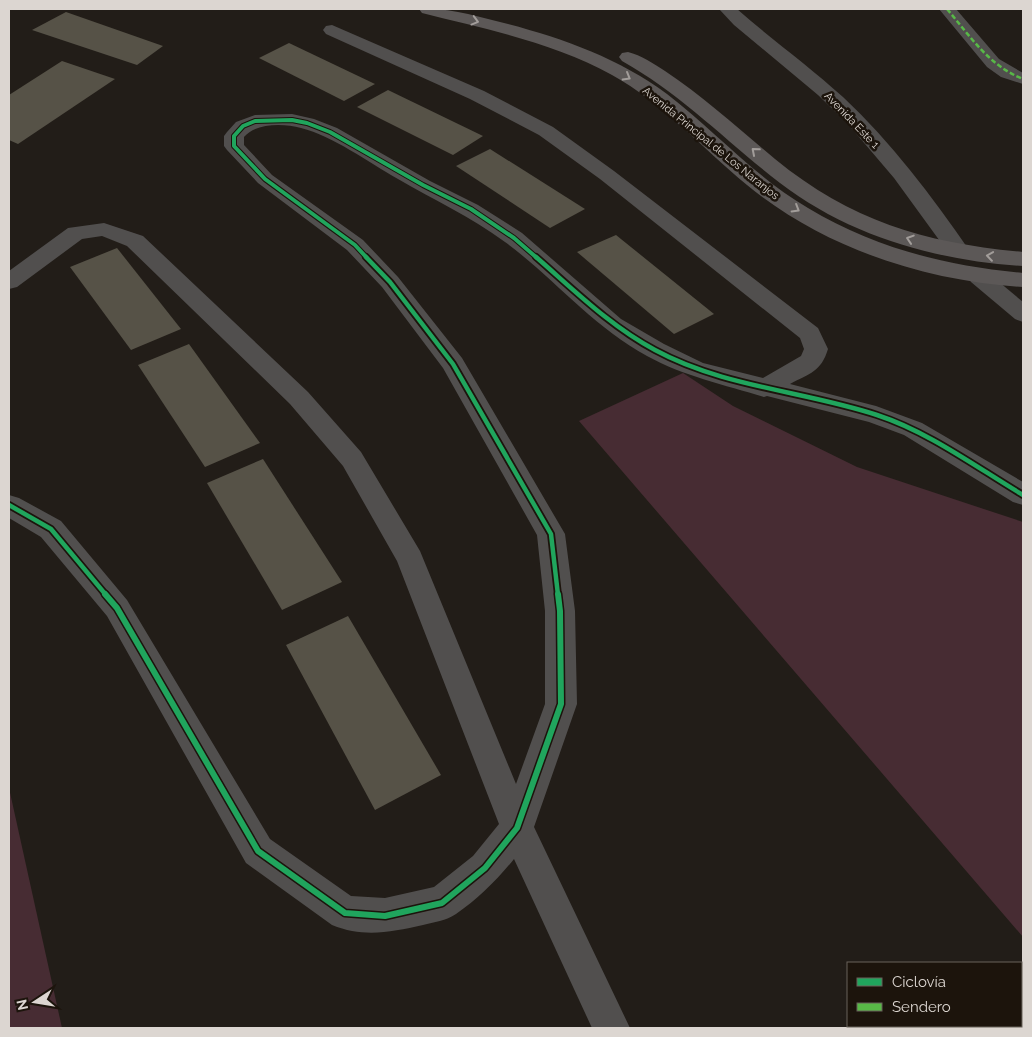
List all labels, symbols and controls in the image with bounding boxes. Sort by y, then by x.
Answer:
one-way arrow [470,16,478,26]
one-way arrow [621,70,630,80]
street label: Avenida Principal de Los Naranjos [640,84,782,203]
street label: Avenida Este 1 [822,90,882,151]
one-way arrow [752,149,761,157]
one-way arrow [790,203,799,213]
one-way arrow [907,235,915,245]
one-way arrow [986,251,994,262]
legend [847,962,1022,1027]
text: Ciclovía [892,973,946,991]
north arrow [10,977,60,1027]
text: N [13,998,31,1012]
text: Sendero [892,998,951,1016]

